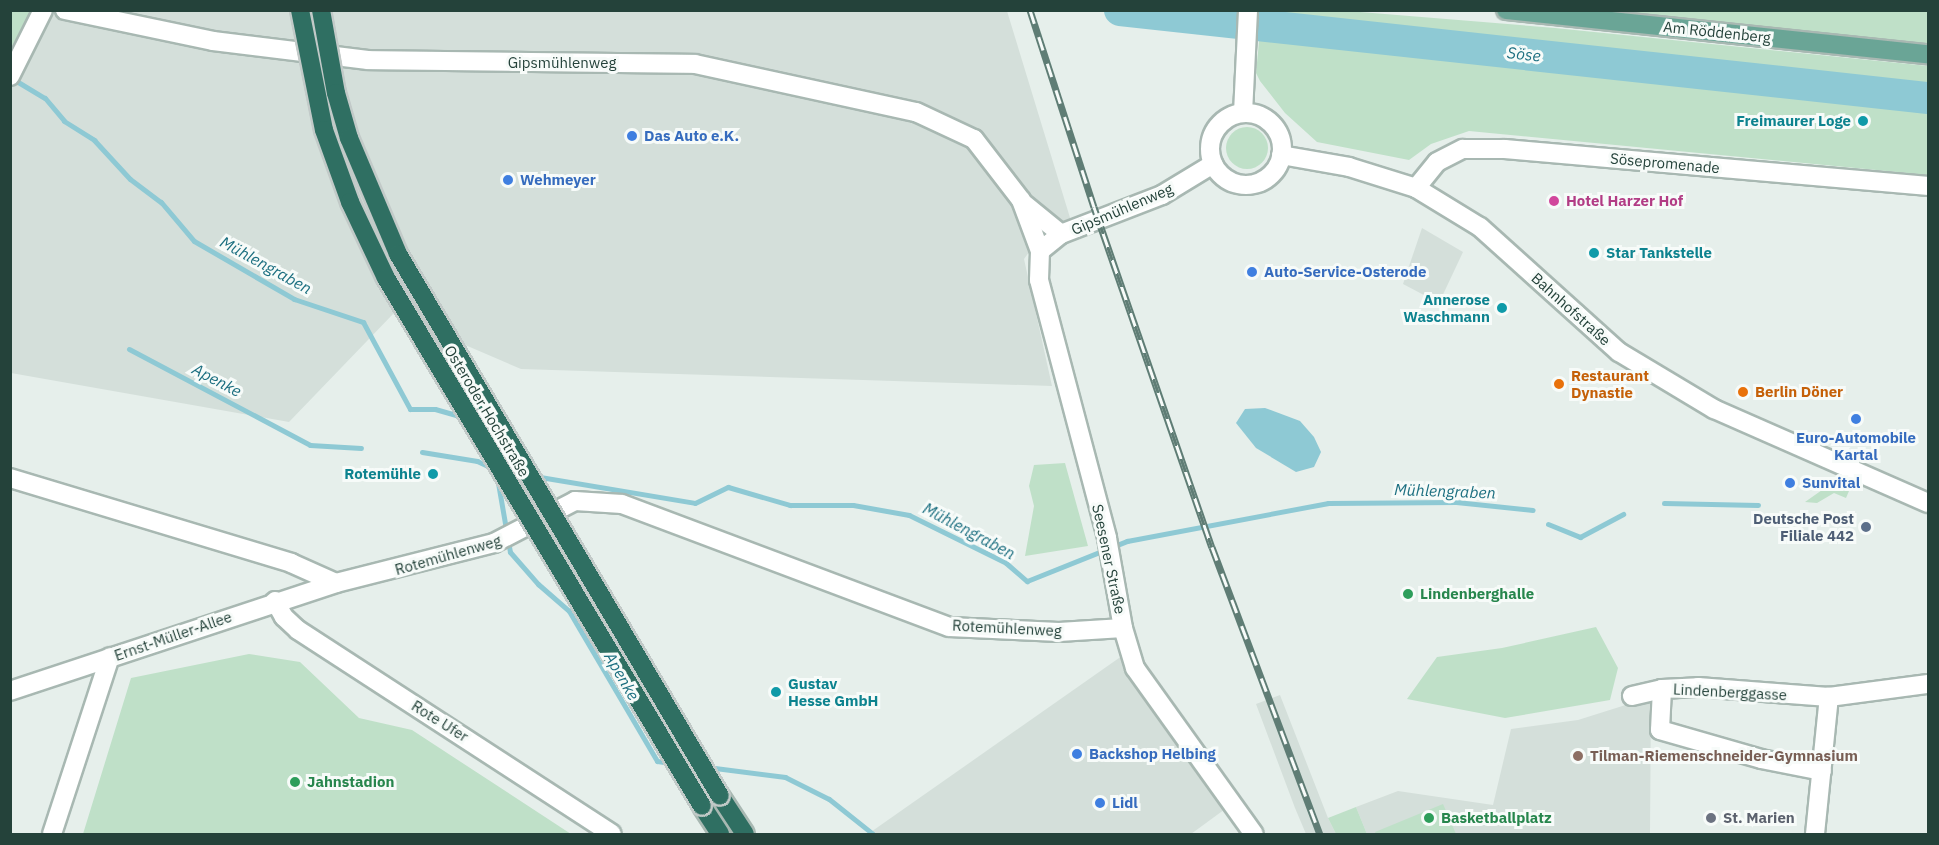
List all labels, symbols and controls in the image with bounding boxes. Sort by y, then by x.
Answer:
street label: Am Röddenberg [1662,17,1772,47]
water label: Söse [1506,43,1542,65]
street label: Gipsmühlenweg [508,54,616,72]
place label: Freimaurer Loge [1736,112,1851,130]
marker: Freimaurer Loge [1856,114,1870,128]
place label: Das Auto e.K. [644,127,739,145]
marker: Das Auto e.K. [625,129,639,143]
street label: Sösepromenade [1609,149,1721,177]
place label: Wehmeyer [520,171,596,189]
marker: Wehmeyer [501,173,515,187]
street label: Gipsmühlenweg [1068,179,1176,239]
place label: Hotel Harzer Hof [1566,192,1683,210]
marker: Hotel Harzer Hof [1547,194,1561,208]
water label: Mühlengraben [217,232,315,298]
place label: Star Tankstelle [1606,244,1712,262]
marker: Star Tankstelle [1587,246,1601,260]
place label: Auto-Service-Osterode [1264,263,1426,281]
marker: Auto-Service-Osterode [1245,265,1259,279]
street label: Bahnhofstraße [1528,269,1614,349]
place label: Annerose Waschmann [1403,290,1490,325]
marker: Annerose Waschmann [1495,301,1509,315]
street label: Osteroder Hochstraße [441,342,533,480]
water label: Apenke [189,359,245,401]
place label: Restaurant Dynastie [1571,366,1649,401]
marker: Restaurant Dynastie [1552,377,1566,391]
place label: Berlin Döner [1755,383,1843,401]
marker: Berlin Döner [1736,385,1750,399]
marker: Euro-Automobile Kartal [1849,412,1863,426]
place label: Euro-Automobile Kartal [1796,428,1916,463]
place label: Rotemühle [344,465,421,483]
marker: Rotemühle [426,467,440,481]
place label: Sunvital [1802,474,1860,492]
marker: Sunvital [1783,476,1797,490]
water label: Mühlengraben [1394,480,1496,502]
water label: Mühlengraben [920,499,1018,563]
street label: Seesener Straße [1089,502,1129,616]
place label: Deutsche Post Filiale 442 [1753,509,1854,544]
marker: Deutsche Post Filiale 442 [1859,520,1873,534]
street label: Rotemühlenweg [393,531,503,579]
place label: Lindenberghalle [1420,585,1534,603]
marker: Lindenberghalle [1401,587,1415,601]
street label: Ernst-Müller-Allee [112,607,234,665]
street label: Rotemühlenweg [952,616,1062,640]
water label: Apenke [601,648,643,704]
place label: Gustav Hesse GmbH [788,674,878,709]
street label: Lindenberggasse [1673,680,1787,704]
marker: Gustav Hesse GmbH [769,685,783,699]
street label: Rote Ufer [408,697,472,745]
place label: Backshop Helbing [1089,745,1216,763]
marker: Backshop Helbing [1070,747,1084,761]
place label: Tilman-Riemenschneider-Gymnasium [1590,747,1858,765]
marker: Tilman-Riemenschneider-Gymnasium [1571,749,1585,763]
place label: Jahnstadion [307,773,394,791]
marker: Jahnstadion [288,775,302,789]
place label: Lidl [1112,794,1138,812]
marker: Lidl [1093,796,1107,810]
place label: Basketballplatz [1441,809,1552,827]
place label: St. Marien [1723,809,1795,827]
marker: Basketballplatz [1422,811,1436,825]
marker: St. Marien [1704,811,1718,825]

